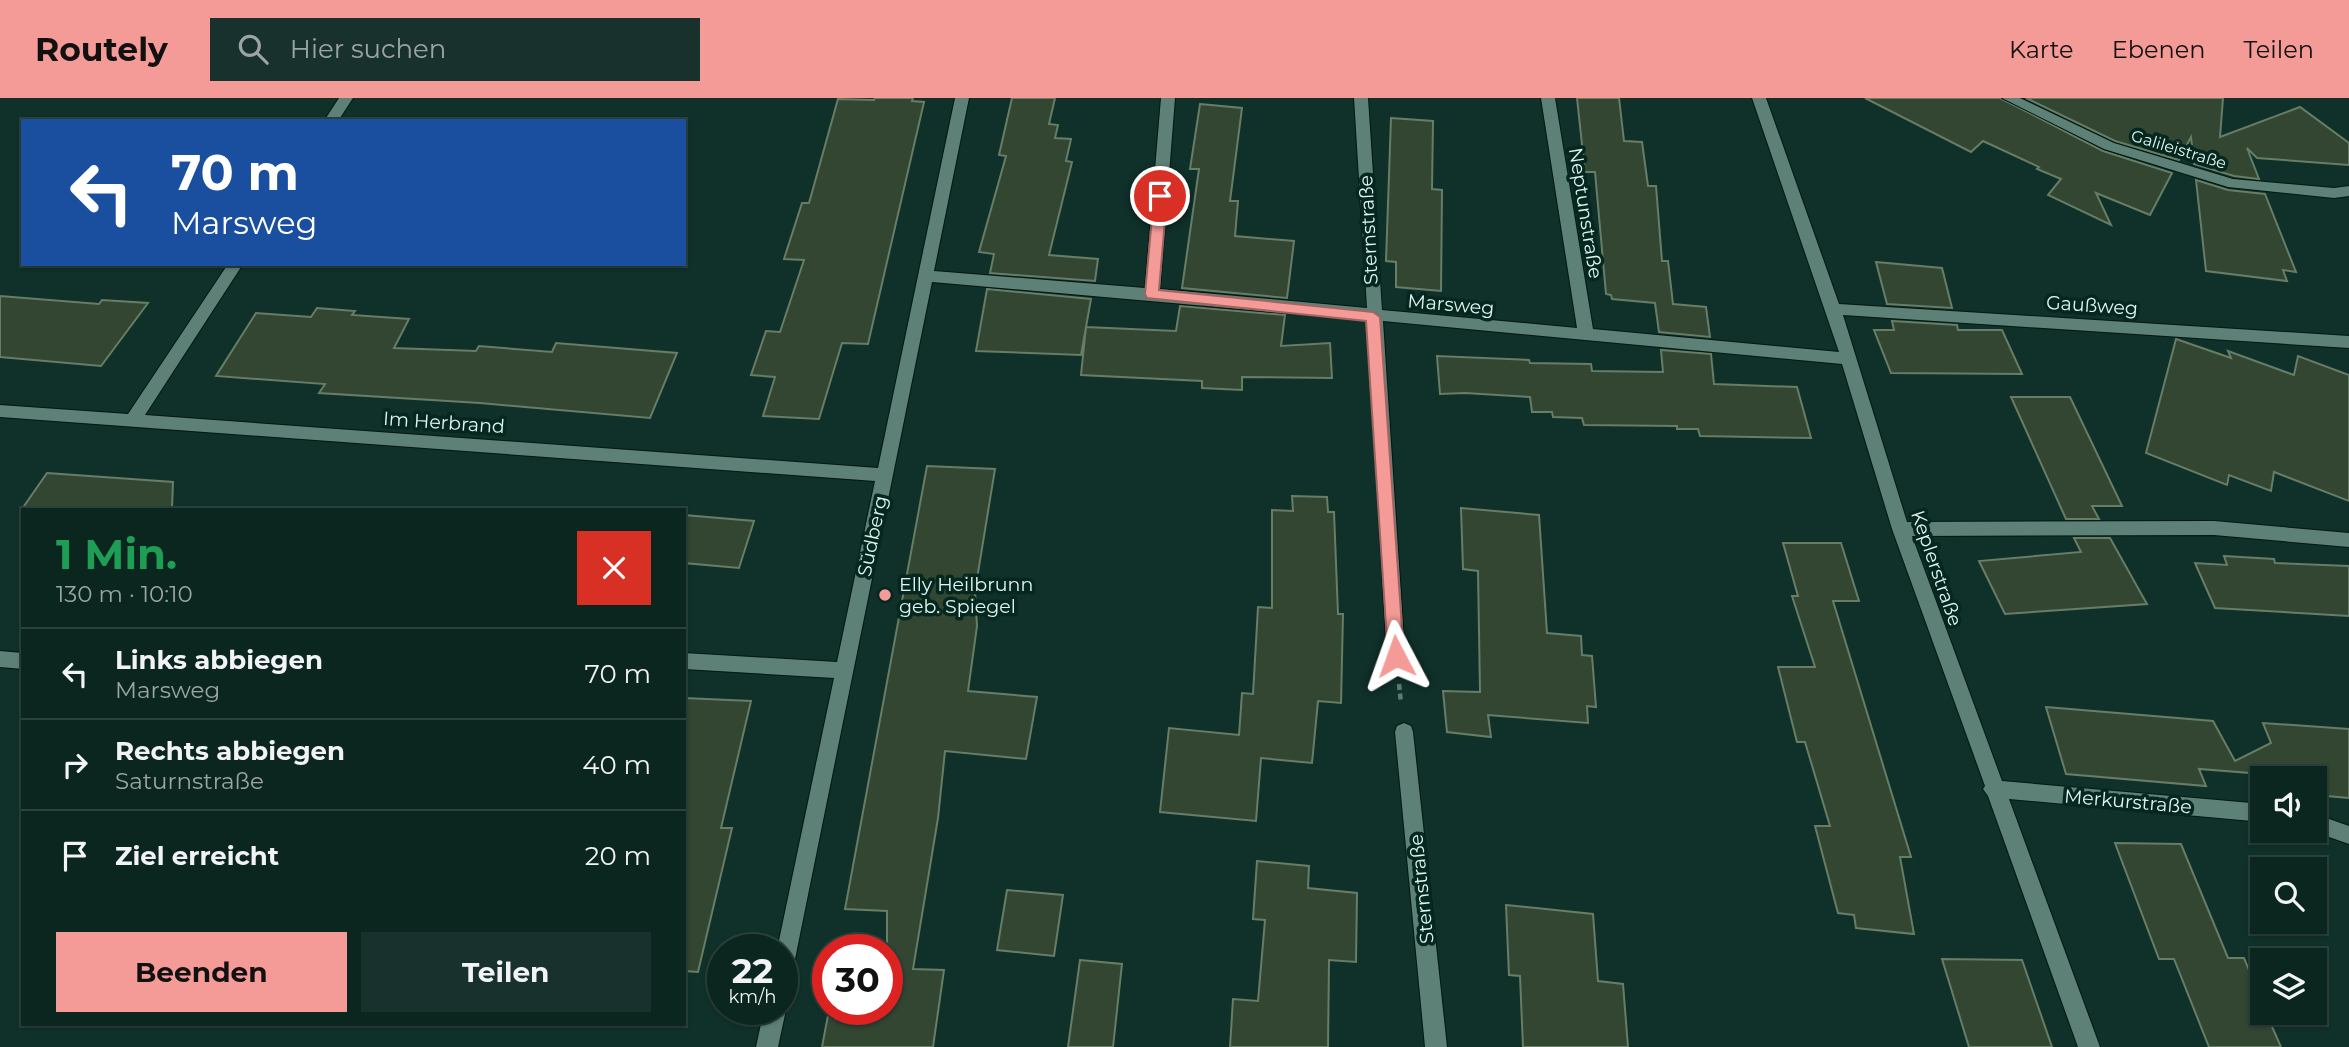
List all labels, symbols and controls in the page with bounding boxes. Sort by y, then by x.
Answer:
search box [210,18,700,81]
text: Routely [35,29,168,69]
icon: search [234,30,272,68]
text: Hier suchen [290,33,446,65]
text: Karte [2009,35,2074,64]
text: Ebenen [2112,35,2205,64]
text: Teilen [2243,35,2314,64]
street label: Galileistraße [2129,126,2229,173]
text: 70 m [171,143,299,202]
street label: Neptunstraße [1564,146,1607,280]
icon: left [56,147,147,238]
pin [1130,166,1190,226]
street label: Sternstraße [1354,174,1383,286]
icon: arrive [1141,177,1179,215]
text: Marsweg [171,203,317,242]
street label: Marsweg [1407,289,1495,320]
street label: Gaußweg [2045,291,2139,320]
street label: Im Herbrand [382,407,506,438]
street label: Südberg [853,494,892,579]
street label: Keplerstraße [1906,507,1967,629]
text: 1 Min. [56,528,177,580]
button: close [577,531,651,605]
place label: Elly Heilbrunn geb. Spiegel [899,573,1033,618]
text: 130 m · 10:10 [56,580,193,608]
marker: Elly Heilbrunn geb. Spiegel [877,587,893,603]
position arrow [1359,619,1433,693]
text: Links abbiegen [115,644,323,676]
icon: left [56,655,94,693]
text: 70 m [585,658,651,690]
text: Marsweg [115,676,220,704]
text: Rechts abbiegen [115,735,345,767]
icon: right [56,746,94,784]
text: 40 m [582,749,651,781]
map controls [2250,766,2327,1025]
button: sound [2250,766,2327,843]
text: Saturnstraße [115,767,264,795]
street label: Merkurstraße [2063,784,2193,819]
street label: Sternstraße [1404,833,1439,945]
icon: arrive [56,837,94,875]
text: Ziel erreicht [115,840,279,872]
text: 20 m [585,840,651,872]
button: search [2250,857,2327,934]
button: Beenden [56,932,347,1012]
button: Teilen [361,932,651,1012]
speed limit sign: 30 [812,934,903,1025]
button: layers [2250,948,2327,1025]
text: 22 [732,949,773,992]
text: km/h [728,986,777,1008]

